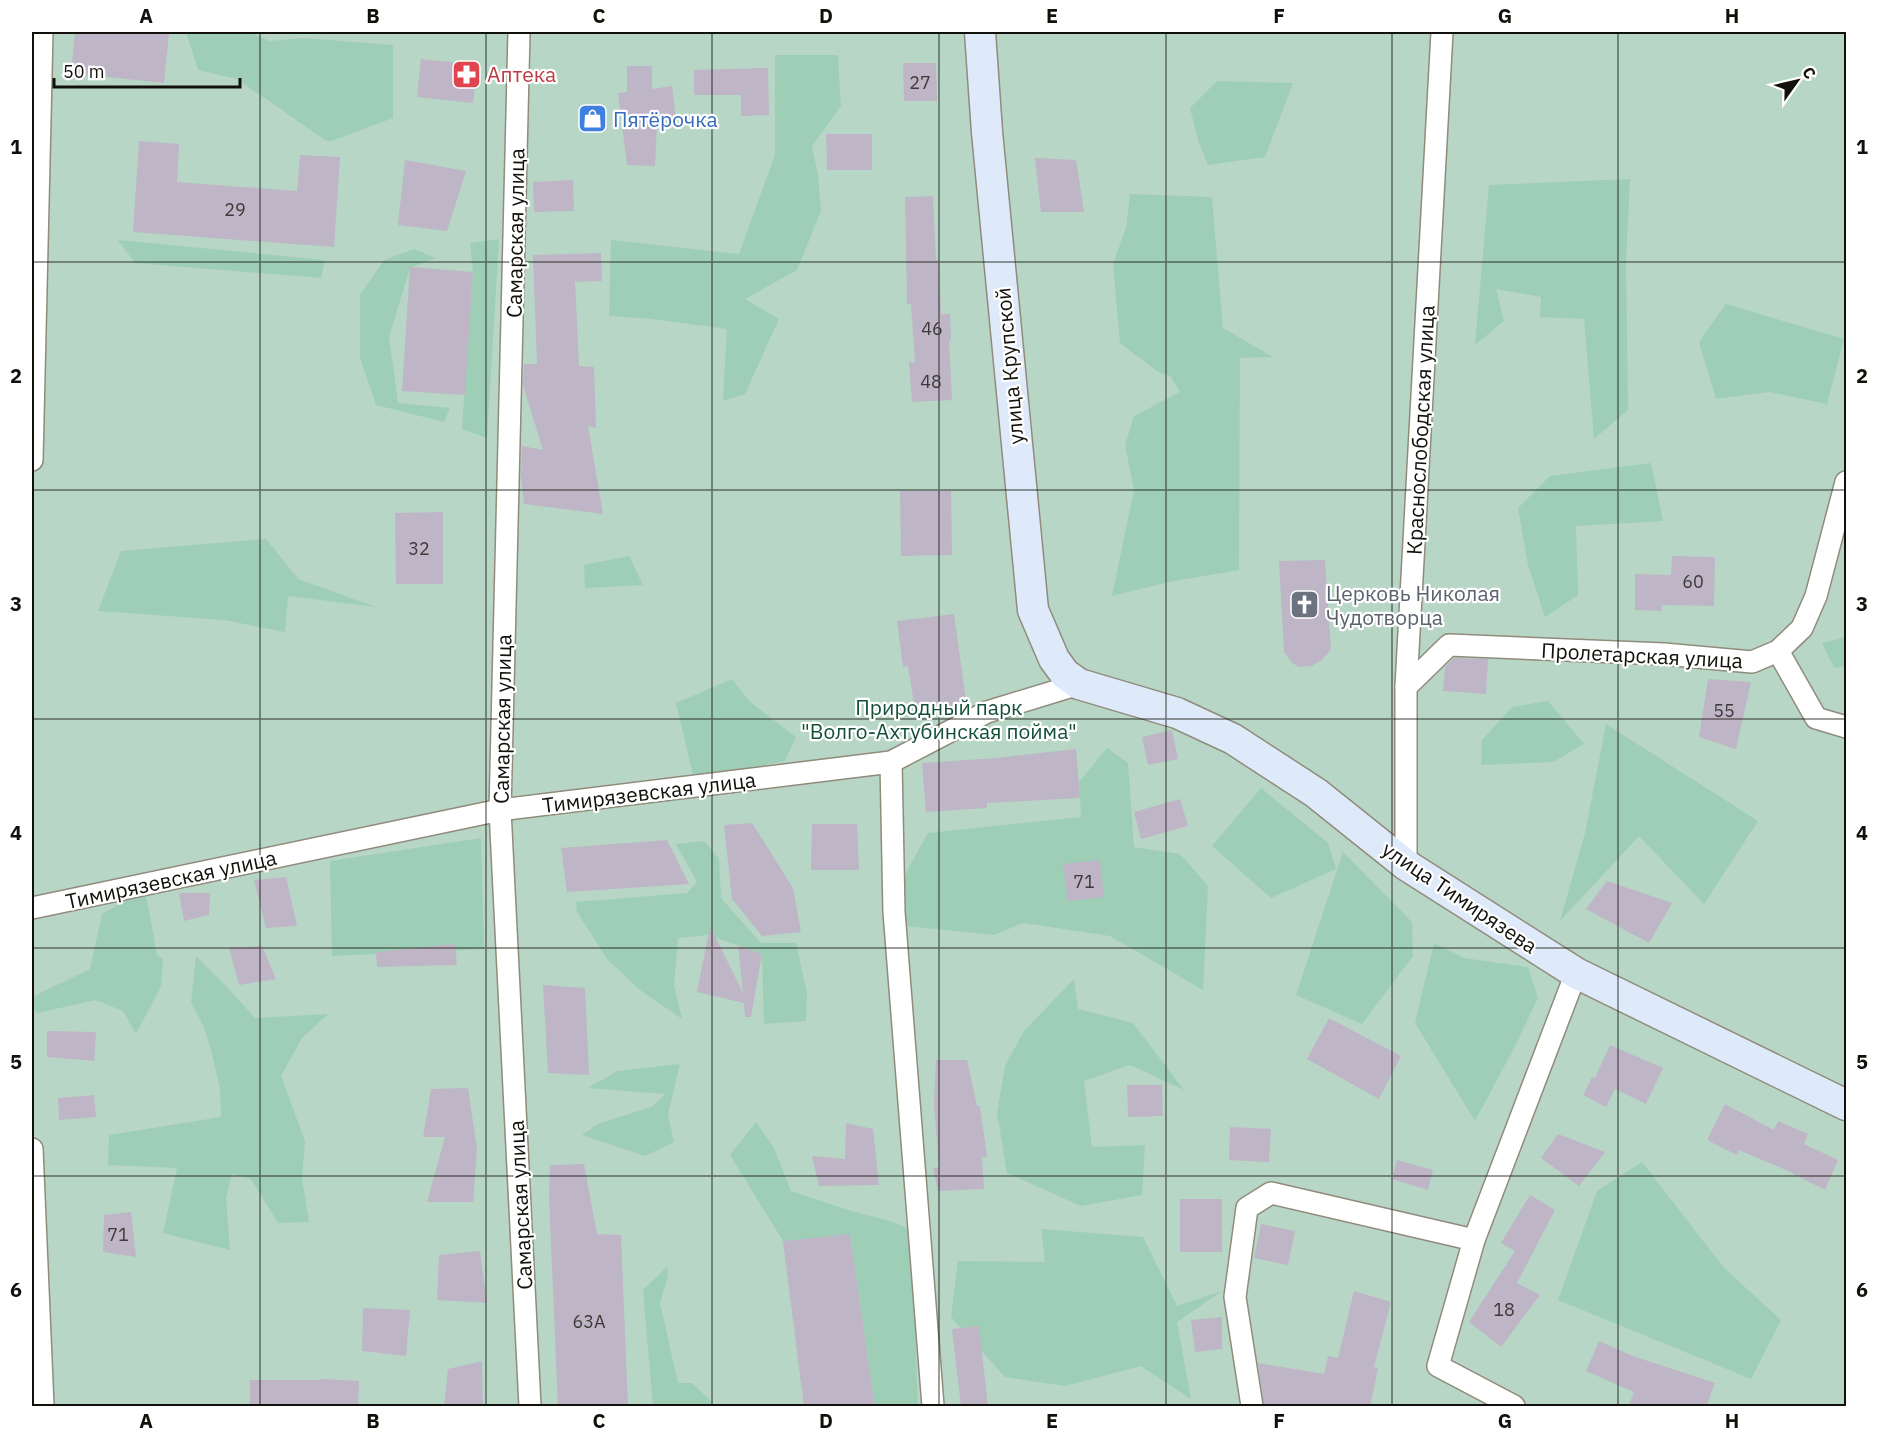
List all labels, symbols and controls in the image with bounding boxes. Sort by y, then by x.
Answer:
text: A [139,2,153,29]
text: B [366,2,380,29]
text: C [592,2,606,29]
text: D [819,2,833,29]
text: E [1046,2,1058,29]
text: F [1273,2,1285,29]
text: G [1498,2,1512,29]
text: H [1725,2,1739,29]
scale bar [54,51,240,89]
north arrow [1767,51,1827,111]
pharmacy icon: Аптека [450,58,482,90]
text: 50 m [63,60,105,83]
place label: Аптека [487,60,556,88]
text: С [1798,63,1821,83]
house number: 27 [909,71,931,94]
shop icon: Пятёрочка [576,103,608,135]
place label: Пятёрочка [613,105,718,133]
text: 1 [10,133,22,160]
text: 1 [1856,133,1868,160]
street label: Самарская улица [500,148,530,318]
house number: 29 [224,198,246,221]
street label: улица Крупской [988,286,1030,446]
street label: Краснослободская улица [1399,305,1441,555]
house number: 46 [921,317,943,340]
text: 2 [10,362,22,389]
text: 2 [1856,362,1868,389]
house number: 48 [920,370,942,393]
house number: 32 [408,537,430,560]
house number: 60 [1682,570,1704,593]
place label: Церковь Николая Чудотворца [1326,579,1500,631]
church icon: Церковь Николая Чудотворца [1289,589,1321,621]
text: 3 [10,590,22,617]
text: 3 [1856,590,1868,617]
street label: Самарская улица [487,634,517,804]
street label: Пролетарская улица [1540,636,1744,674]
park label: Природный парк "Волго-Ахтубинская пойма" [801,693,1077,745]
house number: 55 [1713,699,1735,722]
street label: Тимирязевская улица [541,765,757,819]
text: 4 [10,819,22,846]
text: 4 [1856,819,1868,846]
street label: улица Тимирязева [1377,835,1543,959]
street label: Тимирязевская улица [63,843,279,915]
house number: 71 [1073,870,1095,893]
text: 5 [10,1048,22,1075]
text: 5 [1856,1048,1868,1075]
street label: Самарская улица [502,1120,538,1290]
house number: 71 [107,1223,129,1246]
text: 6 [10,1276,22,1303]
text: 6 [1856,1276,1868,1303]
house number: 18 [1493,1298,1515,1321]
house number: 63А [572,1310,606,1333]
text: A [139,1407,153,1434]
text: B [366,1407,380,1434]
text: C [592,1407,606,1434]
text: D [819,1407,833,1434]
text: E [1046,1407,1058,1434]
text: F [1273,1407,1285,1434]
text: G [1498,1407,1512,1434]
text: H [1725,1407,1739,1434]

